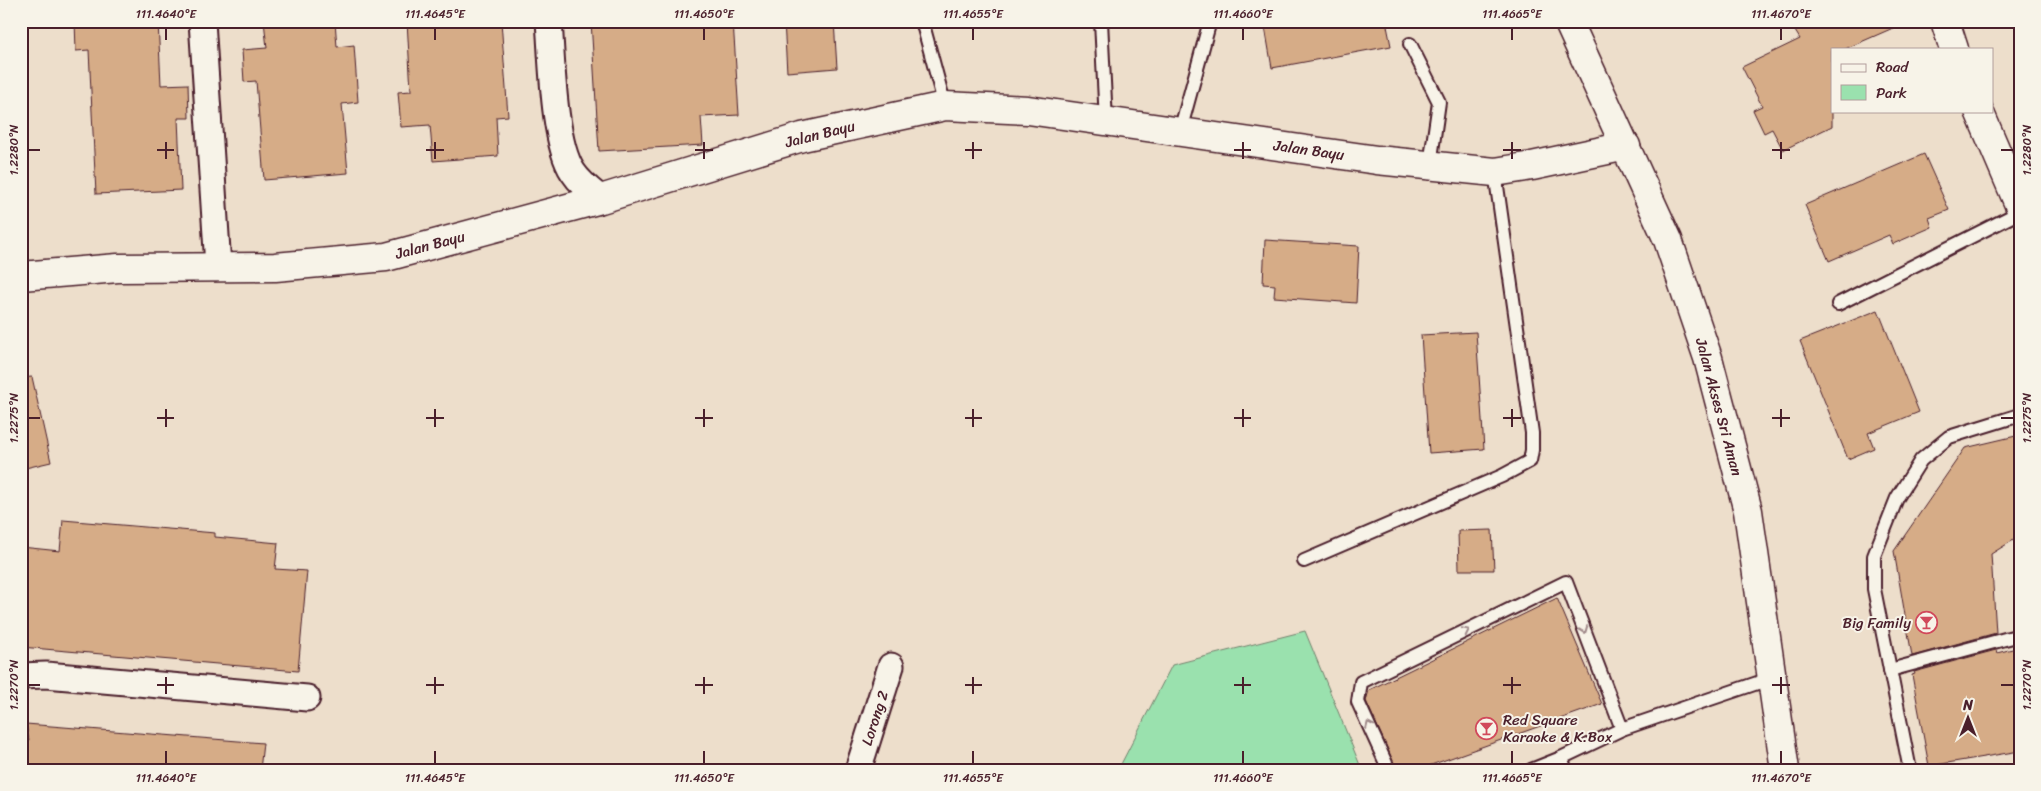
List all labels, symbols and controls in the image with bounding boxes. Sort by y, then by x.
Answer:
text: 111.4640°E [136,3,197,25]
text: 111.4645°E [405,3,466,25]
text: 111.4650°E [674,3,735,25]
text: 111.4655°E [943,3,1004,25]
text: 111.4660°E [1213,3,1274,25]
text: 111.4665°E [1482,3,1543,25]
text: 111.4670°E [1751,3,1812,25]
legend [1831,48,1994,112]
text: Road [1876,54,1909,80]
text: Park [1876,80,1907,106]
street label: Jalan Bayu [781,113,858,155]
text: 1.2280°N [3,124,25,175]
text: 1.2280°N [2016,124,2038,175]
street label: Jalan Bayu [1271,132,1346,168]
street label: Jalan Bayu [391,223,468,267]
street label: Jalan Akses Sri Aman [1688,334,1750,479]
text: 1.2275°N [3,392,25,443]
text: 1.2275°N [2016,392,2038,443]
place label: Big Family [1842,610,1911,636]
bar icon: Big Family [1915,611,1939,635]
one-way arrow [1578,625,1588,633]
one-way arrow [1461,627,1470,637]
text: 1.2270°N [3,659,25,710]
text: 1.2270°N [2016,659,2038,710]
street label: Lorong 2 [854,687,896,749]
text: N [1962,693,1973,718]
north arrow [1944,694,1994,744]
place label: Red Square Karaoke & K.Box [1503,707,1613,750]
bar icon: Red Square Karaoke & K.Box [1475,717,1499,741]
one-way arrow [1364,721,1375,730]
text: 111.4640°E [136,767,197,789]
text: 111.4645°E [405,767,466,789]
text: 111.4650°E [674,767,735,789]
text: 111.4655°E [943,767,1004,789]
text: 111.4660°E [1213,767,1274,789]
text: 111.4665°E [1482,767,1543,789]
text: 111.4670°E [1751,767,1812,789]

